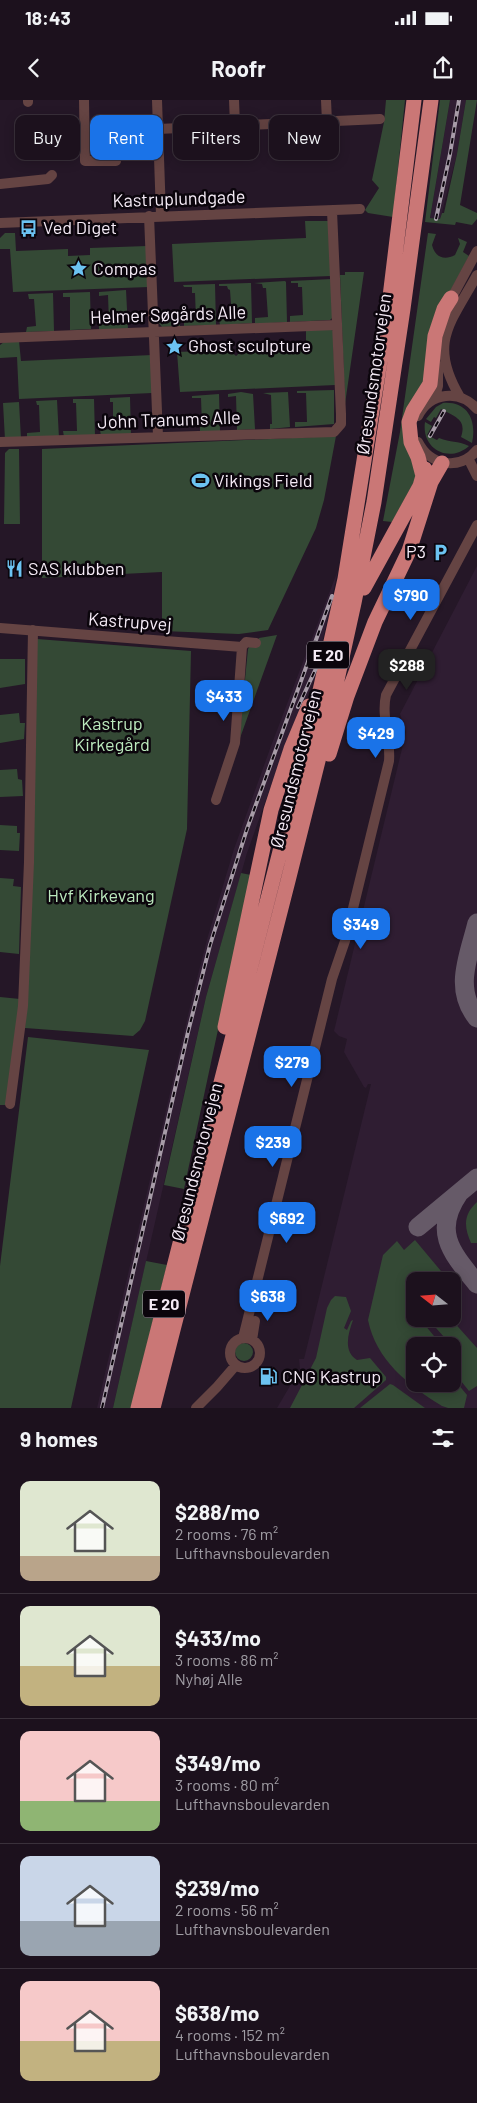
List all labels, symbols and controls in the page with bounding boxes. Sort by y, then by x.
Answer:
text: 18:43 [25,6,71,29]
icon: back [20,54,48,82]
icon: share [429,54,457,82]
text: Roofr [211,55,266,81]
chip: Buy [15,115,80,160]
chip: Rent [90,115,163,160]
chip: Filters [173,115,259,160]
chip: New [269,115,339,160]
street label: Kastruplundgade [112,185,246,211]
place label: Ved Diget [43,216,117,238]
bus stop icon: Ved Diget [19,218,39,238]
place label: Compas [93,257,156,279]
place icon: Compas [69,259,89,279]
street label: Øresundsmotorvejen [351,292,395,456]
street label: Helmer Søgårds Alle [90,300,246,328]
place label: Ghost sculpture [188,334,311,356]
place icon: Ghost sculpture [164,336,184,356]
street label: John Tranums Alle [97,406,241,432]
place label: Vikings Field [214,469,313,491]
sports icon: Vikings Field [190,471,210,491]
place label: P3 [406,540,426,562]
parking icon: P3 [430,542,450,562]
place label: SAS klubben [28,557,125,579]
restaurant icon: SAS klubben [4,559,24,579]
pin: $790 [381,578,441,621]
text: $790 [394,585,428,604]
street label: Kastrupvej [88,607,173,635]
road number: E 20 [307,642,349,668]
pin: $288 [377,648,437,691]
text: $288 [389,655,425,674]
pin: $433 [194,680,254,722]
text: $433 [206,686,242,705]
street label: Øresundsmotorvejen [265,687,325,850]
park label: Kastrup Kirkegård [74,712,150,755]
pin: $429 [346,716,406,759]
text: $429 [358,723,394,742]
park label: Hvf Kirkevang [47,884,155,906]
pin: $349 [331,908,391,950]
text: $349 [343,914,379,933]
pin: $279 [262,1046,322,1088]
text: $279 [275,1052,309,1071]
street label: Øresundsmotorvejen [166,1080,226,1243]
pin: $239 [243,1126,303,1168]
text: $239 [255,1132,291,1151]
pin: $692 [257,1202,317,1244]
text: $692 [269,1208,305,1227]
north arrow [406,1272,461,1328]
map controls [406,1272,461,1392]
pin: $638 [238,1280,298,1322]
text: $638 [250,1286,286,1305]
road number: E 20 [143,1290,185,1318]
button: locate [406,1337,461,1392]
place label: CNG Kastrup [282,1365,381,1387]
fuel station icon: CNG Kastrup [258,1367,278,1387]
icon: filters [429,1424,457,1452]
text: 9 homes [20,1426,98,1451]
text: $288/mo [175,1499,260,1524]
icon: home [60,1501,120,1561]
text: 2 rooms · 76 m² [175,1524,278,1543]
text: Lufthavnsboulevarden [175,1543,330,1562]
text: $433/mo [175,1625,261,1650]
icon: home [60,1626,120,1686]
text: 3 rooms · 86 m² [175,1650,279,1669]
text: Nyhøj Alle [175,1669,243,1688]
text: $349/mo [175,1750,261,1775]
icon: home [60,1751,120,1811]
text: 3 rooms · 80 m² [175,1775,279,1794]
text: Lufthavnsboulevarden [175,1794,330,1813]
text: $239/mo [175,1875,259,1900]
icon: home [60,1876,120,1936]
text: 2 rooms · 56 m² [175,1900,279,1919]
text: Lufthavnsboulevarden [175,1919,330,1938]
text: $638/mo [175,2000,259,2025]
icon: home [60,2001,120,2061]
text: 4 rooms · 152 m² [175,2025,285,2044]
text: Lufthavnsboulevarden [175,2044,330,2063]

